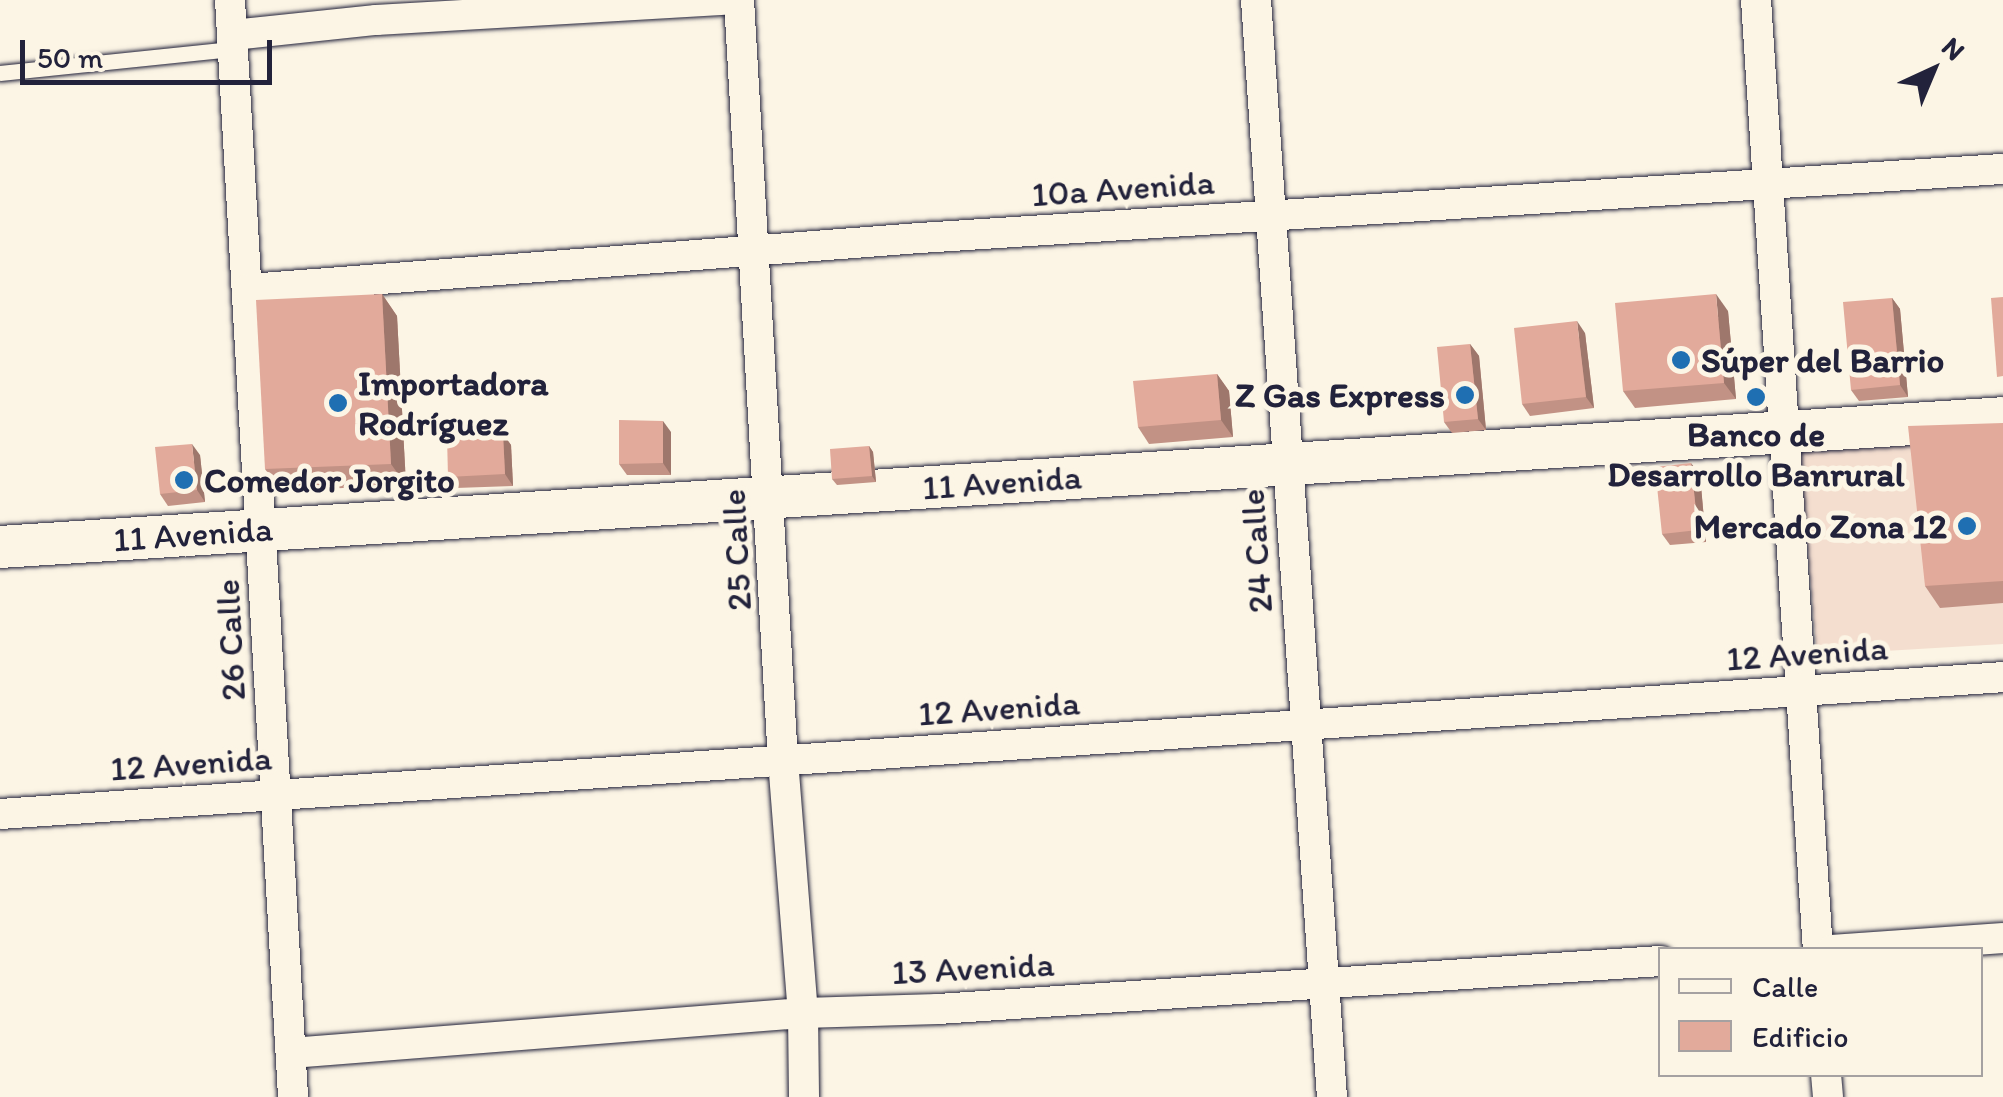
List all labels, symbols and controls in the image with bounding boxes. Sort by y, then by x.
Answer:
scale bar [25,20,278,82]
north arrow [1883,20,1983,120]
text: N [1935,30,1972,67]
text: 50 m [37,39,103,76]
street label: 10a Avenida [1030,161,1216,215]
place label: Súper del Barrio [1701,339,1945,381]
marker: Súper del Barrio [1670,349,1692,371]
place label: Importadora Rodríguez [358,362,549,444]
place label: Z Gas Express [1236,374,1445,416]
marker: Z Gas Express [1454,384,1476,406]
marker: Banco de Desarrollo Banrural [1745,386,1767,408]
marker: Importadora Rodríguez [327,392,349,414]
place label: Banco de Desarrollo Banrural [1607,413,1905,495]
street label: 11 Avenida [921,455,1083,509]
place label: Comedor Jorgito [204,459,455,501]
marker: Comedor Jorgito [173,469,195,491]
street label: 24 Calle [1231,487,1281,615]
street label: 25 Calle [712,488,760,612]
place label: Mercado Zona 12 [1694,505,1947,547]
street label: 11 Avenida [112,507,274,561]
marker: Mercado Zona 12 [1956,515,1978,537]
street label: 26 Calle [206,578,254,702]
street label: 12 Avenida [1725,626,1889,680]
street label: 12 Avenida [917,681,1081,735]
street label: 12 Avenida [109,736,273,790]
street label: 13 Avenida [891,943,1055,993]
legend [1658,947,1983,1077]
text: Calle [1752,968,1818,1005]
text: Edificio [1752,1018,1848,1055]

